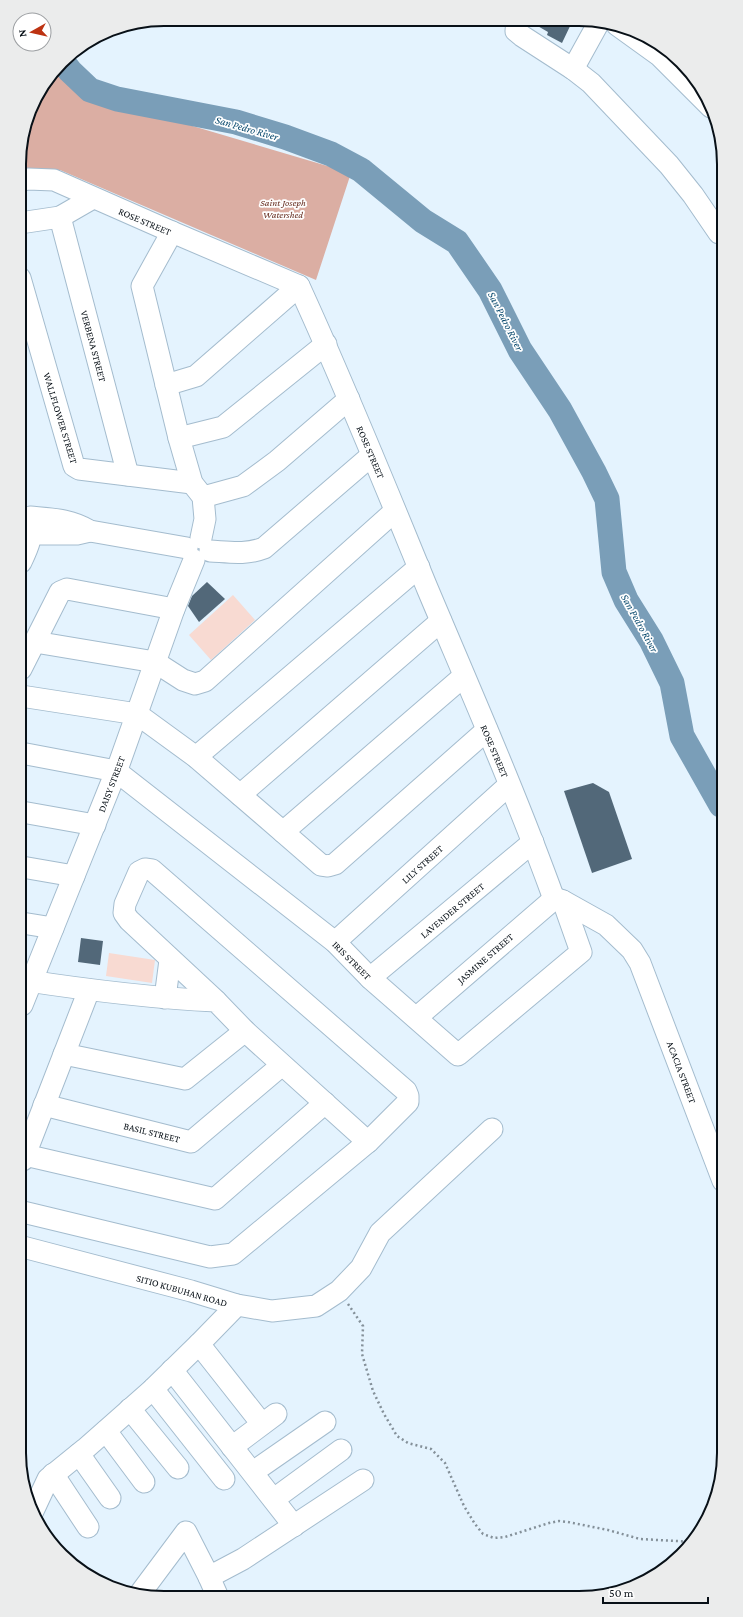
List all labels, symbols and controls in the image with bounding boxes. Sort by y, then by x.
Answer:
north arrow [12,12,52,52]
text: N [16,28,29,38]
water label: San Pedro River [214,113,281,143]
park label: Saint Joseph Watershed [260,197,306,220]
street label: ROSE STREET [117,205,173,238]
water label: San Pedro River [486,290,527,354]
street label: VERBENA STREET [79,309,108,384]
street label: WALLFLOWER STREET [41,371,80,466]
street label: ROSE STREET [355,424,387,481]
water label: San Pedro River [619,592,661,655]
street label: ROSE STREET [479,723,511,780]
street label: DAISY STREET [96,754,127,814]
street label: LILY STREET [400,843,446,886]
street label: LAVENDER STREET [418,880,487,940]
street label: JASMINE STREET [454,931,516,986]
street label: IRIS STREET [330,939,374,982]
street label: ACACIA STREET [665,1040,699,1105]
street label: BASIL STREET [123,1120,182,1145]
street label: SITIO KUBUHAN ROAD [135,1272,229,1309]
scale bar [603,1579,708,1605]
text: 50 m [609,1586,634,1600]

